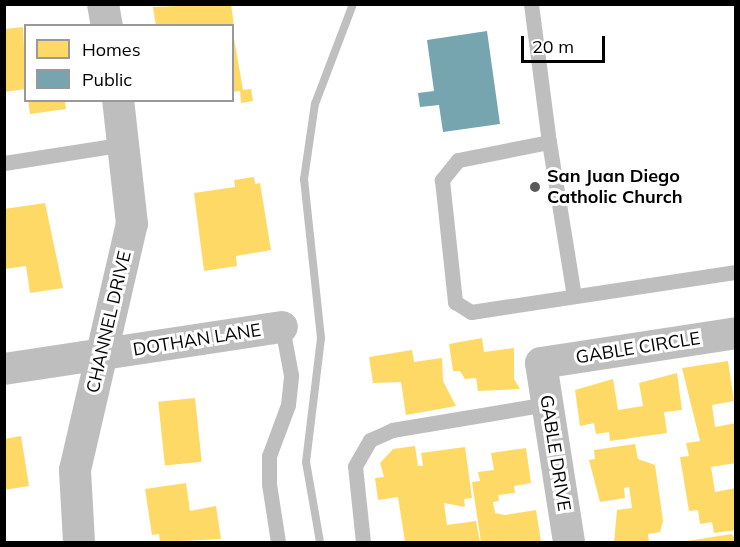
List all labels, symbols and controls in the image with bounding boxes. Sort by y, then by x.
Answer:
legend [24,24,234,102]
scale bar [524,24,608,62]
text: 20 m [532,35,574,58]
text: Homes [82,38,141,61]
text: Public [82,68,132,91]
place label: San Juan Diego Catholic Church [547,166,683,208]
marker: San Juan Diego Catholic Church [528,180,542,194]
street label: CHANNEL DRIVE [82,249,136,395]
street label: DOTHAN LANE [131,319,263,361]
street label: GABLE CIRCLE [574,327,702,369]
street label: GABLE DRIVE [535,393,575,513]

